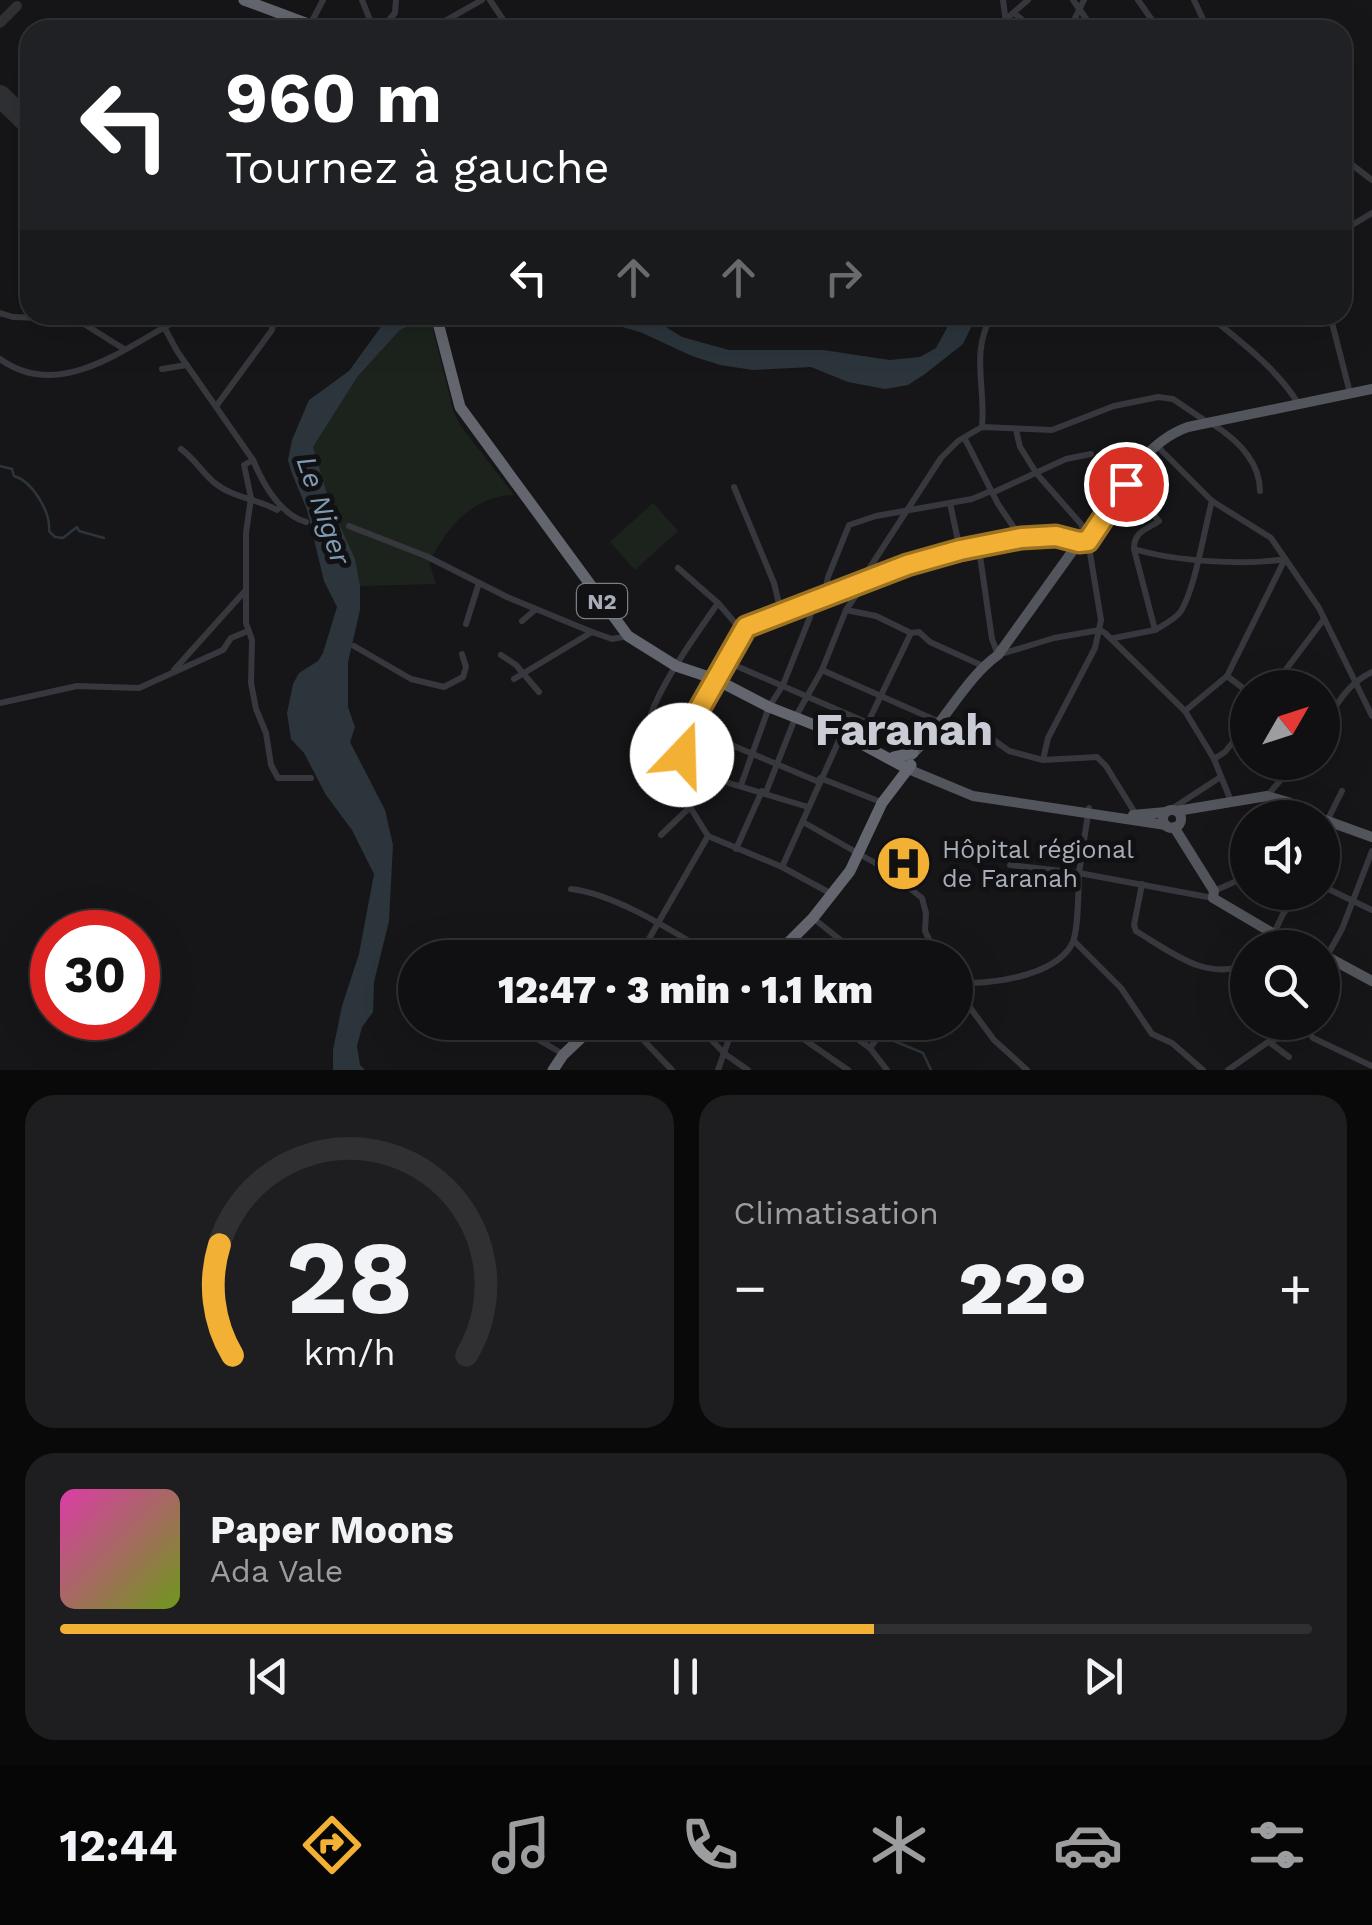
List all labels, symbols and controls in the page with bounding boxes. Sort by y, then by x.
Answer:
text: 960 m [225,57,442,139]
icon: left [60,60,190,190]
text: Tournez à gauche [225,141,610,194]
icon: left [501,250,556,305]
icon: ahead [606,250,661,305]
icon: ahead [711,250,766,305]
icon: right [816,250,871,305]
pin [1084,442,1169,527]
water label: Le Niger [290,452,358,570]
icon: arrive [1099,457,1154,512]
road number: N2 [577,584,627,618]
north arrow [1230,670,1340,780]
map controls [1230,670,1340,1040]
position arrow [630,703,734,807]
district label: Faranah [815,703,993,756]
button: sound [1230,800,1340,910]
hospital icon: Hôpital régional de Faranah [873,833,933,893]
place label: Hôpital régional de Faranah [942,835,1134,893]
speed limit sign: 30 [30,910,160,1040]
button: search [1230,930,1340,1040]
text: 12:47 · 3 min · 1.1 km [498,968,873,1012]
text: Climatisation [734,1194,939,1232]
text: 28 [286,1216,413,1338]
text: 22° [959,1244,1087,1332]
text: − [734,1256,767,1320]
text: + [1279,1256,1312,1320]
text: km/h [303,1332,395,1374]
text: Paper Moons [210,1508,454,1552]
text: Ada Vale [210,1552,343,1590]
icon: previous [241,1649,296,1704]
icon: pause [658,1649,713,1704]
icon: next [1076,1649,1131,1704]
icon: directions [297,1810,367,1880]
icon: music [486,1810,556,1880]
icon: phone [675,1810,745,1880]
icon: climate [864,1810,934,1880]
icon: car [1053,1810,1123,1880]
icon: filters [1242,1810,1312,1880]
text: 12:44 [60,1819,178,1872]

